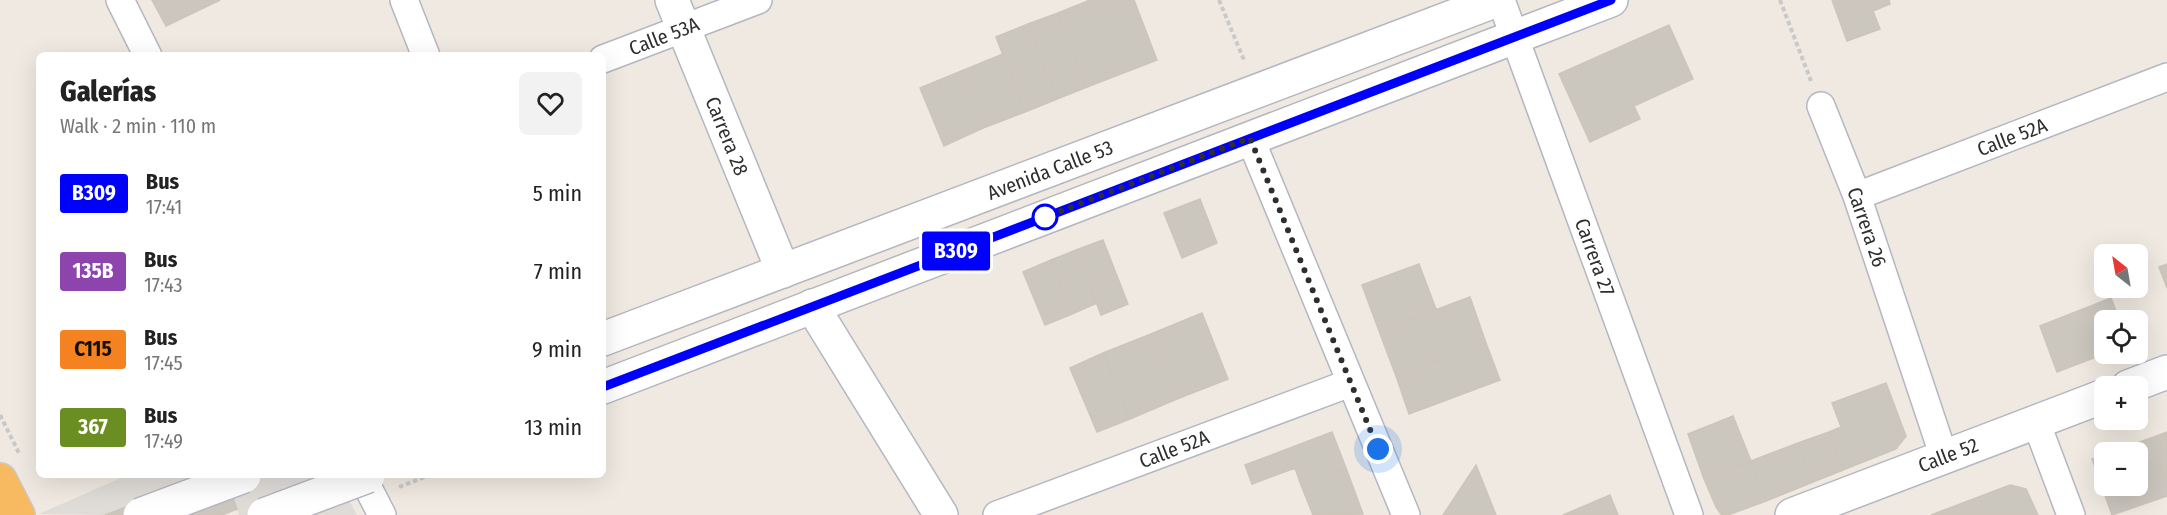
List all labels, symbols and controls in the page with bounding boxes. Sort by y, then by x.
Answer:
street label: Calle 53A [626,12,703,60]
button: heart [519,72,582,135]
text: Galerías [60,75,156,108]
street label: Carrera 28 [700,93,754,179]
street label: Calle 52A [1974,113,2051,161]
text: Walk · 2 min · 110 m [60,114,216,138]
street label: Avenida Calle 53 [984,135,1116,205]
text: Bus [146,168,179,195]
text: B309 [72,180,116,206]
text: 5 min [533,180,582,207]
street label: Carrera 26 [1842,184,1892,270]
text: 17:41 [146,195,182,219]
unlabelled marker [1032,204,1058,230]
street label: Carrera 27 [1570,215,1620,299]
line badge: B309 [914,232,998,270]
text: B309 [934,238,978,264]
north arrow [2094,244,2148,298]
map controls [2094,244,2148,496]
text: Bus [144,246,177,273]
text: 135B [73,258,113,284]
text: 7 min [534,258,582,285]
text: 17:43 [144,273,182,297]
button: locate [2094,310,2148,364]
text: Bus [144,324,177,351]
text: C115 [74,336,112,362]
text: 9 min [532,336,582,363]
text: 17:45 [144,351,183,375]
button: + [2094,376,2148,430]
text: Bus [144,402,177,429]
text: 367 [78,414,108,440]
text: 13 min [524,414,582,441]
street label: Calle 52A [1136,425,1213,473]
text: 17:49 [144,429,183,453]
street label: Calle 52 [1915,433,1982,477]
your location [1363,434,1393,464]
button: − [2094,442,2148,496]

